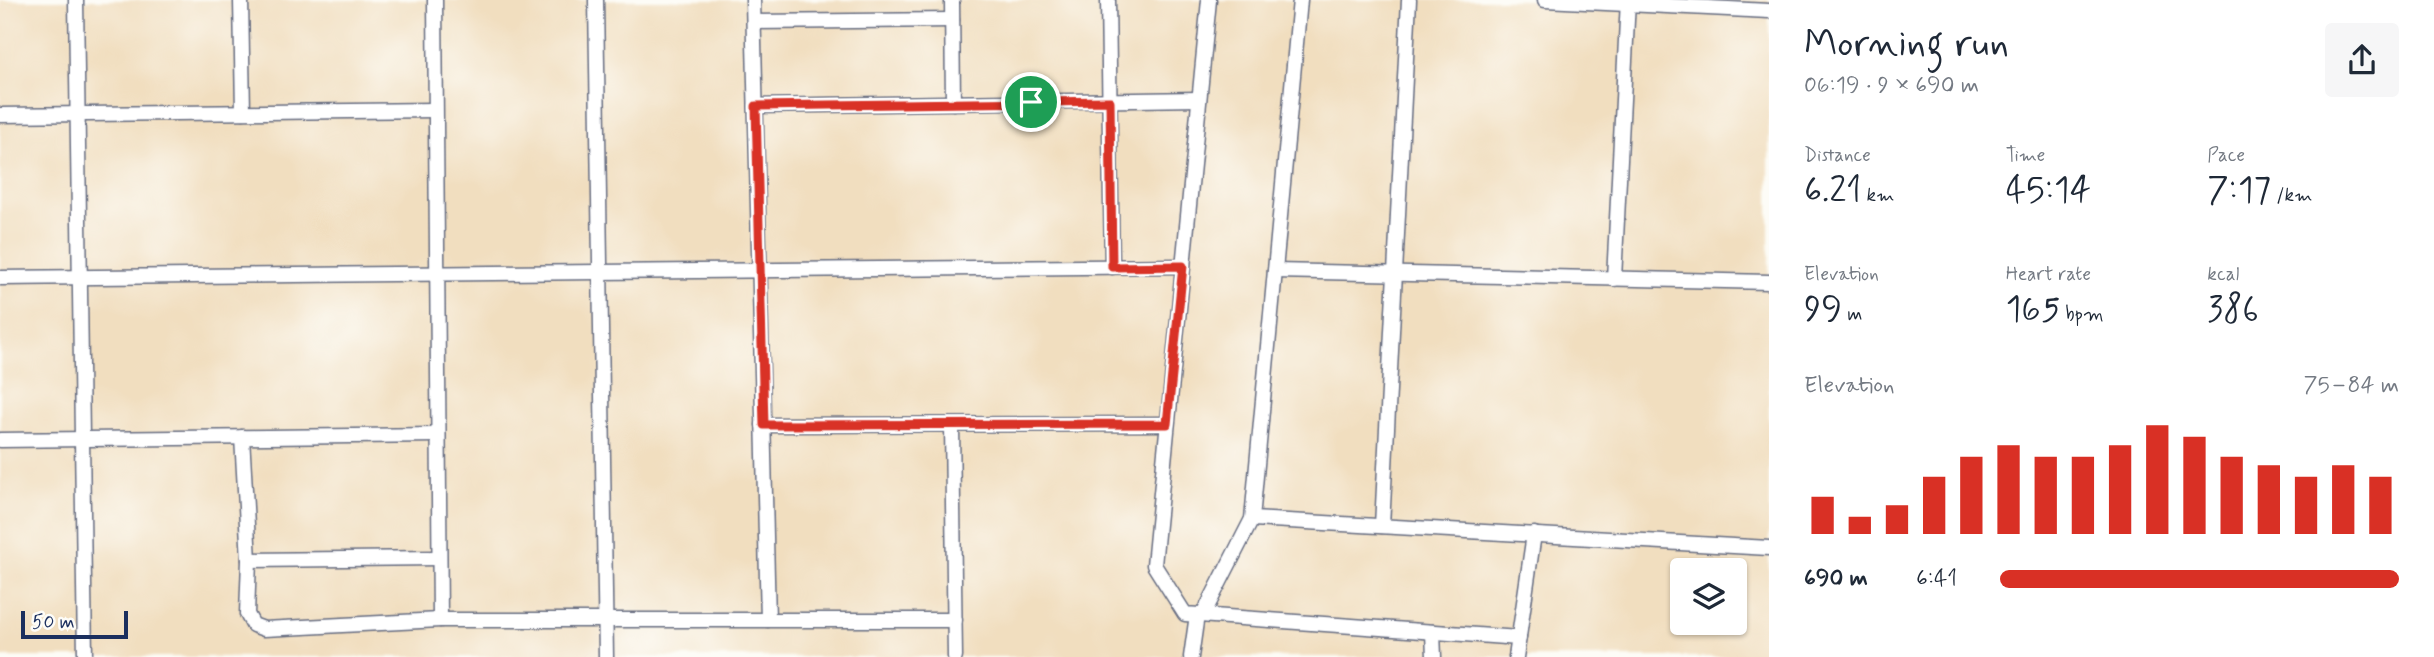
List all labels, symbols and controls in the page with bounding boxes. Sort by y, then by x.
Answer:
text: Morning run [1804,20,2009,69]
button: share [2325,23,2399,97]
text: 06:19 · 9 × 690 m [1804,71,1979,101]
pin [1001,72,1061,132]
icon: arrive [1012,83,1050,121]
text: Distance [1804,143,1871,168]
text: Time [2006,143,2045,168]
text: Pace [2207,143,2245,168]
text: 6.21 [1804,168,1861,214]
text: 45:14 [2006,168,2091,214]
text: 7:17 [2207,168,2271,214]
text: km [1861,183,1894,208]
text: /km [2271,183,2312,208]
text: Elevation [1804,262,1879,287]
text: Heart rate [2006,262,2091,287]
text: kcal [2207,262,2239,287]
text: 99 [1804,287,1842,333]
text: 165 [2006,287,2060,333]
text: 386 [2207,287,2259,333]
text: m [1842,302,1862,327]
text: bpm [2060,302,2104,327]
text: Elevation [1804,371,1895,401]
text: 75–84 m [2304,371,2399,401]
map controls [1670,558,1747,635]
button: layers [1670,558,1747,635]
text: 690 m [1804,564,1868,594]
text: 6:41 [1916,564,1957,594]
scale bar [21,608,128,640]
text: 50 m [32,610,75,635]

